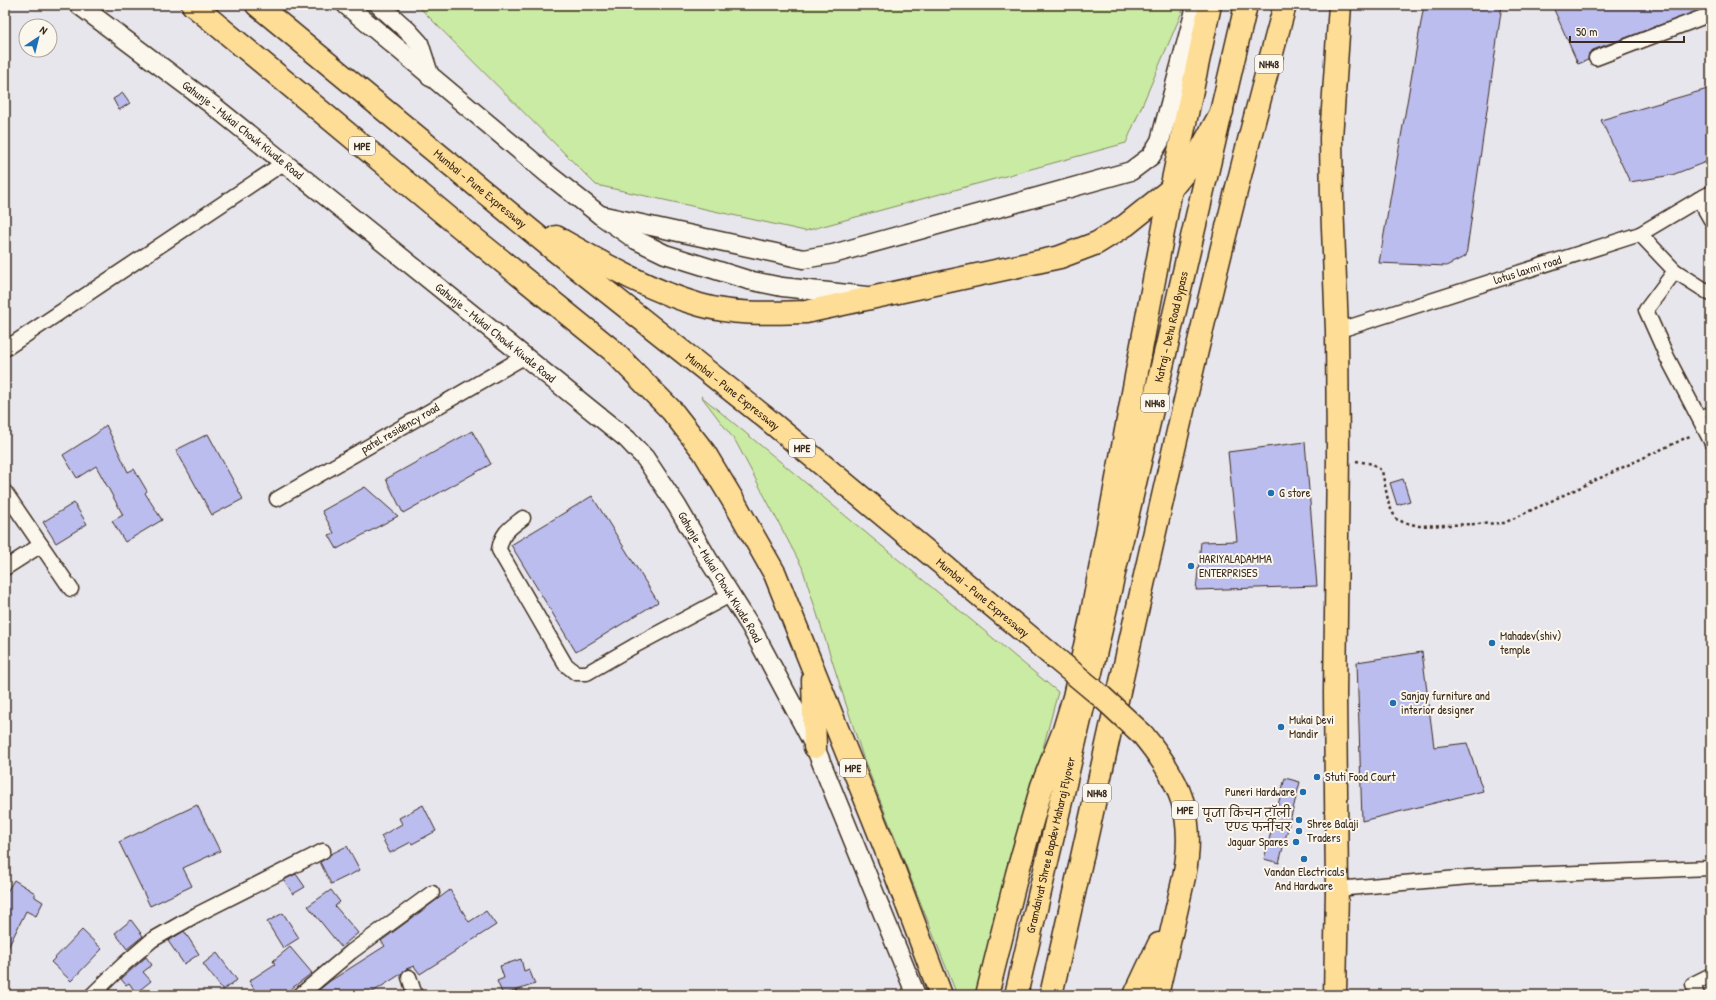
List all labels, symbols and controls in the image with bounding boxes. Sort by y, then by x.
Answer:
north arrow [18,18,58,58]
scale bar [1570,18,1684,44]
text: N [37,22,50,37]
text: 50 m [1576,23,1597,40]
road number: NH48 [1255,55,1283,73]
street label: Gahunje - Mukai Chowk Kiwale Road [179,76,307,183]
road number: MPE [349,137,375,155]
street label: Mumbai - Pune Expressway [430,145,531,232]
street label: lotus laxmi road [1491,251,1564,288]
street label: Katraj - Dehu Road Bypass [1150,269,1192,384]
street label: Gahunje - Mukai Chowk Kiwale Road [432,279,560,386]
street label: Mumbai - Pune Expressway [682,348,784,434]
road number: NH48 [1141,394,1169,412]
street label: patel residency road [358,398,442,457]
road number: MPE [789,439,815,457]
place label: G store [1279,484,1311,501]
marker: G store [1266,488,1276,498]
street label: Gahunje - Mukai Chowk Kiwale Road [674,508,767,645]
place label: HARIYALADAMMA ENTERPRISES [1199,550,1272,581]
street label: Mumbai - Pune Expressway [933,554,1033,641]
marker: HARIYALADAMMA ENTERPRISES [1186,561,1196,571]
place label: Mahadev(shiv) temple [1500,627,1561,658]
marker: Mahadev(shiv) temple [1487,638,1497,648]
place label: Sanjay furniture and interior designer [1401,687,1490,718]
marker: Sanjay furniture and interior designer [1388,698,1398,708]
place label: Mukai Devi Mandir [1289,711,1334,742]
marker: Mukai Devi Mandir [1276,722,1286,732]
street label: Gramdaivat Shree Bapdev Maharaj Flyover [1022,755,1079,935]
road number: MPE [840,759,866,777]
place label: Stuti Food Court [1325,768,1396,785]
marker: Stuti Food Court [1312,772,1322,782]
place label: Puneri Hardware [1225,783,1295,800]
road number: NH48 [1083,784,1111,802]
marker: Puneri Hardware [1298,787,1308,797]
road number: MPE [1172,801,1198,819]
place label: पूजा किचन ट्रॉली एण्ड फर्नीचर [1202,804,1292,835]
marker: पूजा किचन ट्रॉली एण्ड फर्नीचर [1294,815,1304,825]
place label: Shree Balaji Traders [1307,815,1359,846]
marker: Shree Balaji Traders [1294,826,1304,836]
place label: Jaguar Spares [1227,833,1288,850]
marker: Jaguar Spares [1291,837,1301,847]
marker: Vandan Electricals And Hardware [1299,854,1309,864]
place label: Vandan Electricals And Hardware [1264,863,1345,894]

